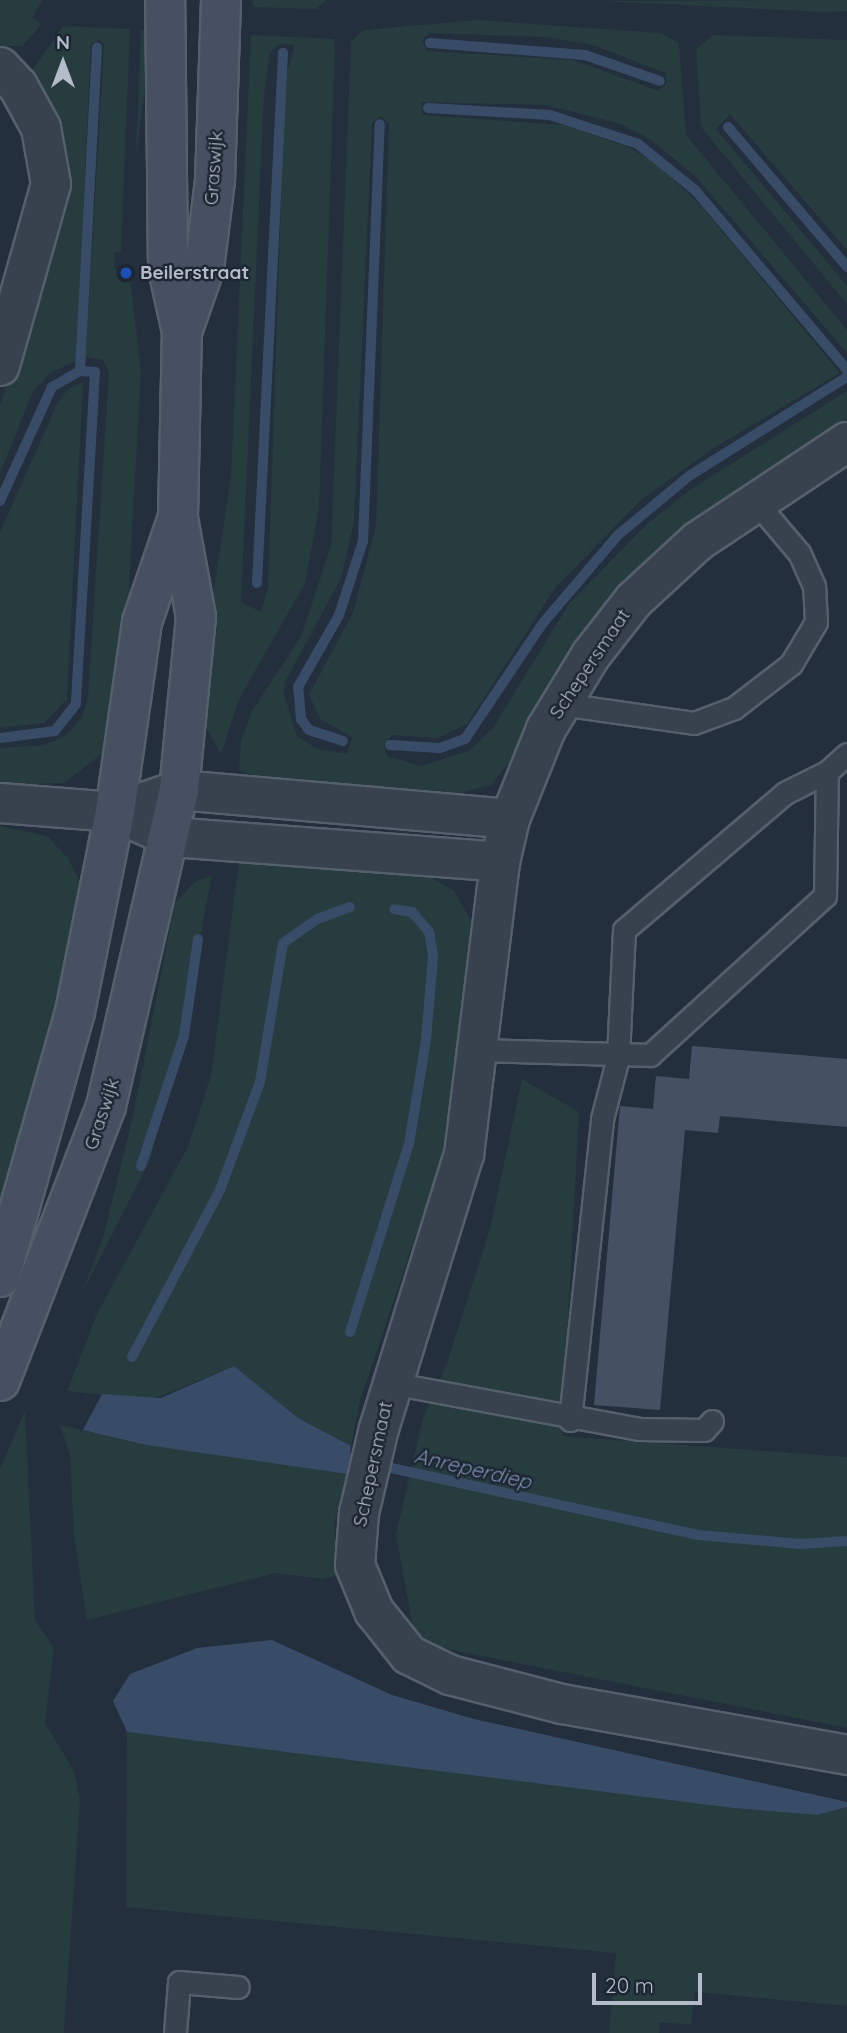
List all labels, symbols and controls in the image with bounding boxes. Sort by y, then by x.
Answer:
north arrow [28,28,98,98]
text: N [56,30,70,54]
street label: Graswijk [200,130,228,206]
place label: Beilerstraat [140,262,249,284]
marker: Beilerstraat [118,265,134,281]
street label: Schepersmaat [545,605,635,723]
street label: Graswijk [80,1075,124,1153]
street label: Schepersmaat [349,1399,397,1529]
water label: Anreperdiep [412,1442,534,1494]
scale bar [595,1960,705,2004]
text: 20 m [605,1972,654,1998]

